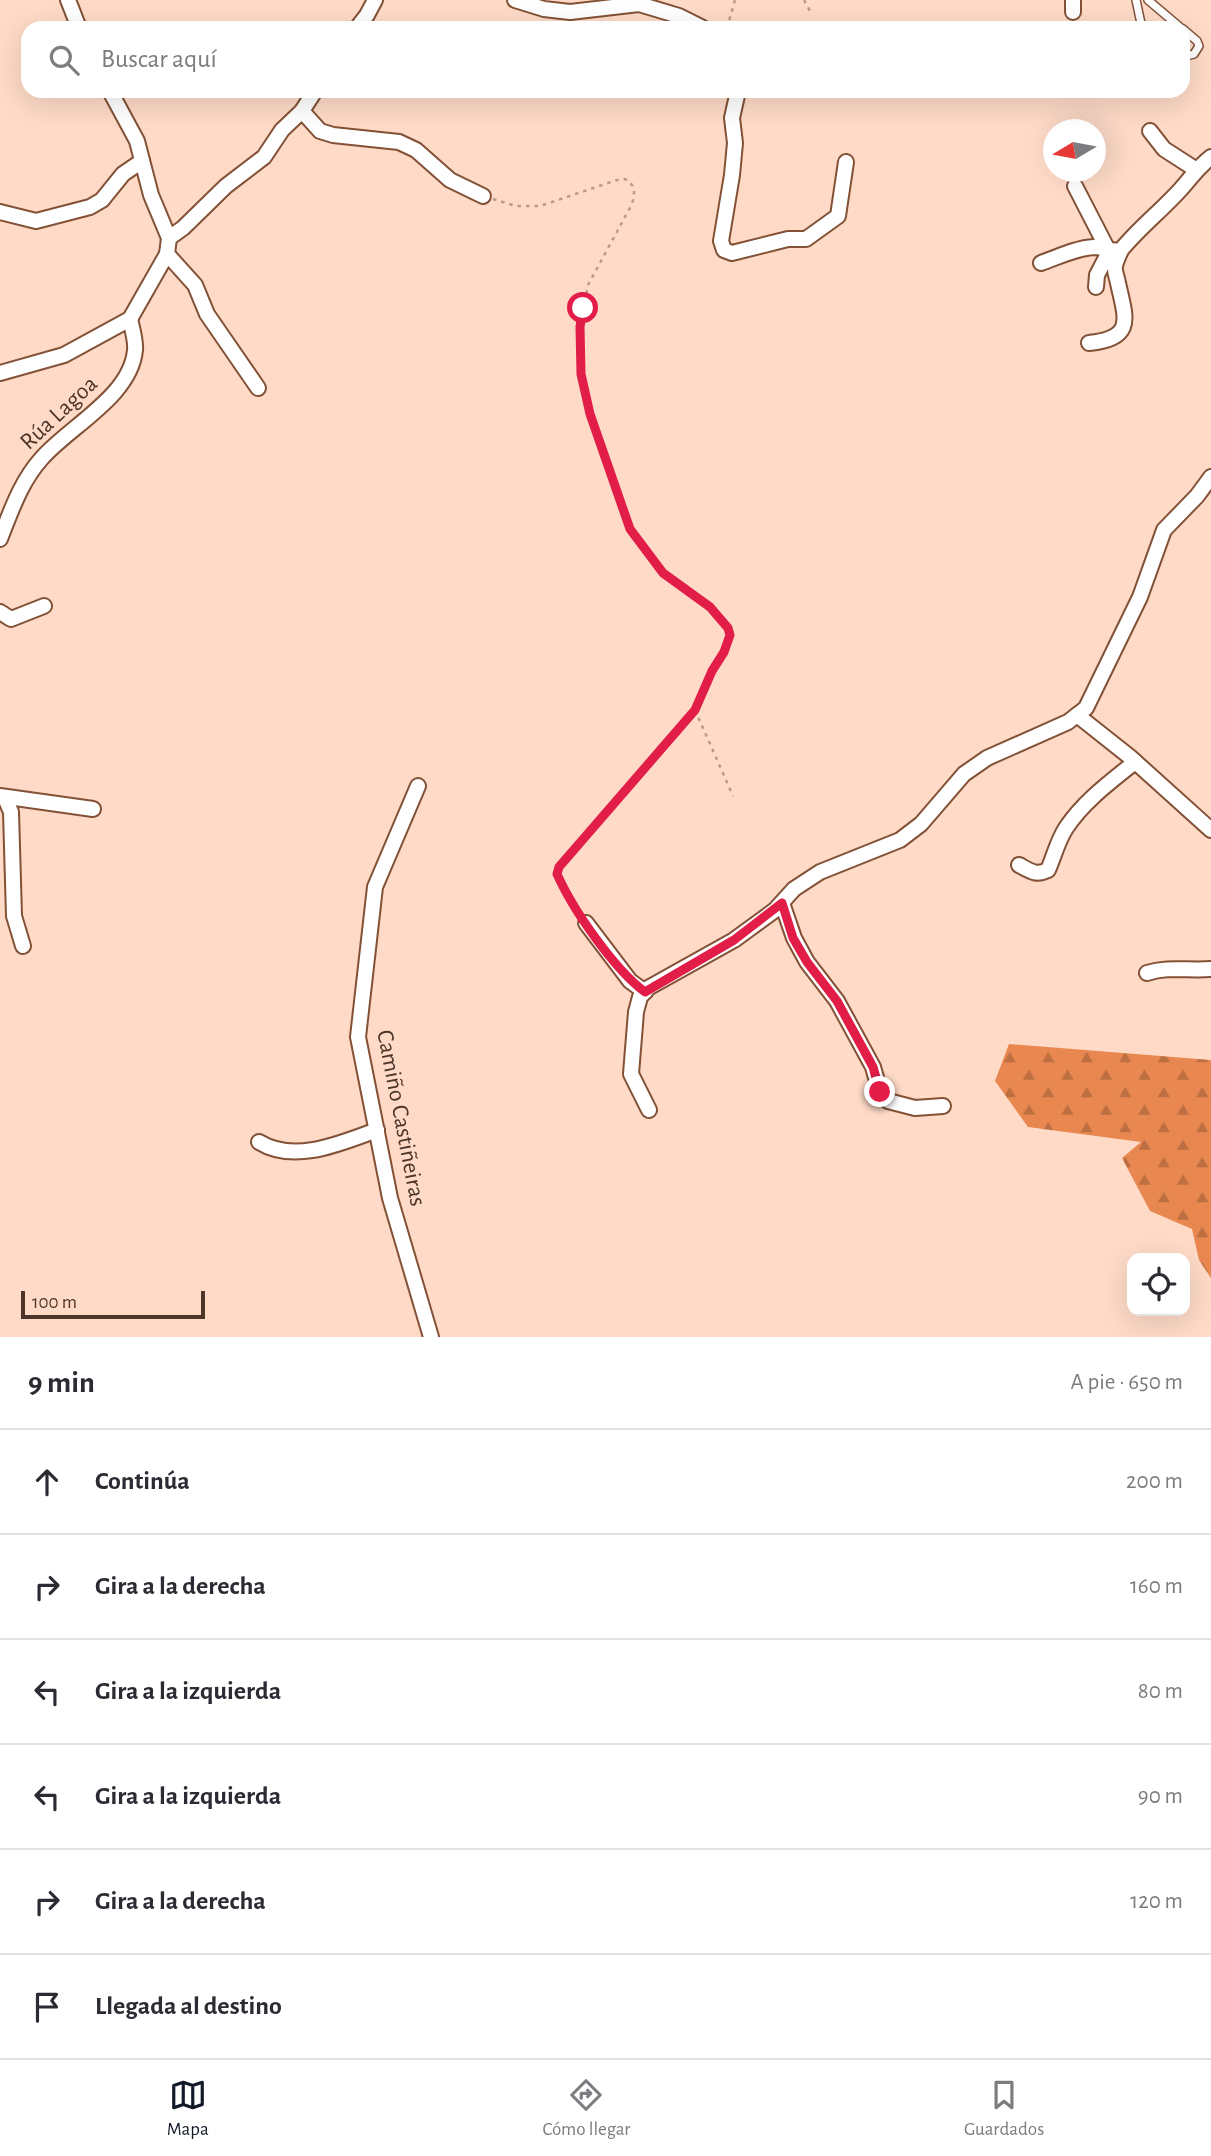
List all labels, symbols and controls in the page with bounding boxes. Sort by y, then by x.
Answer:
search box [21,21,1190,98]
icon: search [45,41,83,79]
text: Buscar aquí [101,46,217,72]
north arrow [1043,119,1106,182]
route start [567,292,598,323]
street label: Rúa Lagoa [16,372,102,454]
street label: Camiño Castiñeiras [372,1028,430,1208]
route end [864,1076,895,1107]
map controls [1127,1253,1190,1316]
button: locate [1127,1253,1190,1316]
scale bar [21,1288,205,1320]
text: 100 m [32,1293,77,1312]
text: 9 min [28,1368,95,1398]
text: A pie · 650 m [1070,1371,1183,1394]
icon: ahead [28,1463,66,1501]
text: Continúa [95,1468,190,1494]
text: 200 m [1126,1470,1183,1493]
icon: right [28,1568,66,1606]
text: Gira a la derecha [95,1573,266,1599]
text: 160 m [1130,1575,1183,1598]
icon: left [28,1673,66,1711]
text: Gira a la izquierda [95,1678,281,1704]
text: 80 m [1138,1680,1183,1703]
icon: left [28,1778,66,1816]
text: Gira a la izquierda [95,1783,281,1809]
text: 90 m [1138,1785,1183,1808]
icon: right [28,1883,66,1921]
text: Gira a la derecha [95,1888,266,1914]
text: 120 m [1130,1890,1183,1913]
icon: arrive [28,1988,66,2026]
text: Llegada al destino [95,1993,282,2019]
tab: Mapa [167,2076,209,2141]
tab: Cómo llegar [542,2076,630,2141]
tab: Guardados [964,2076,1044,2141]

